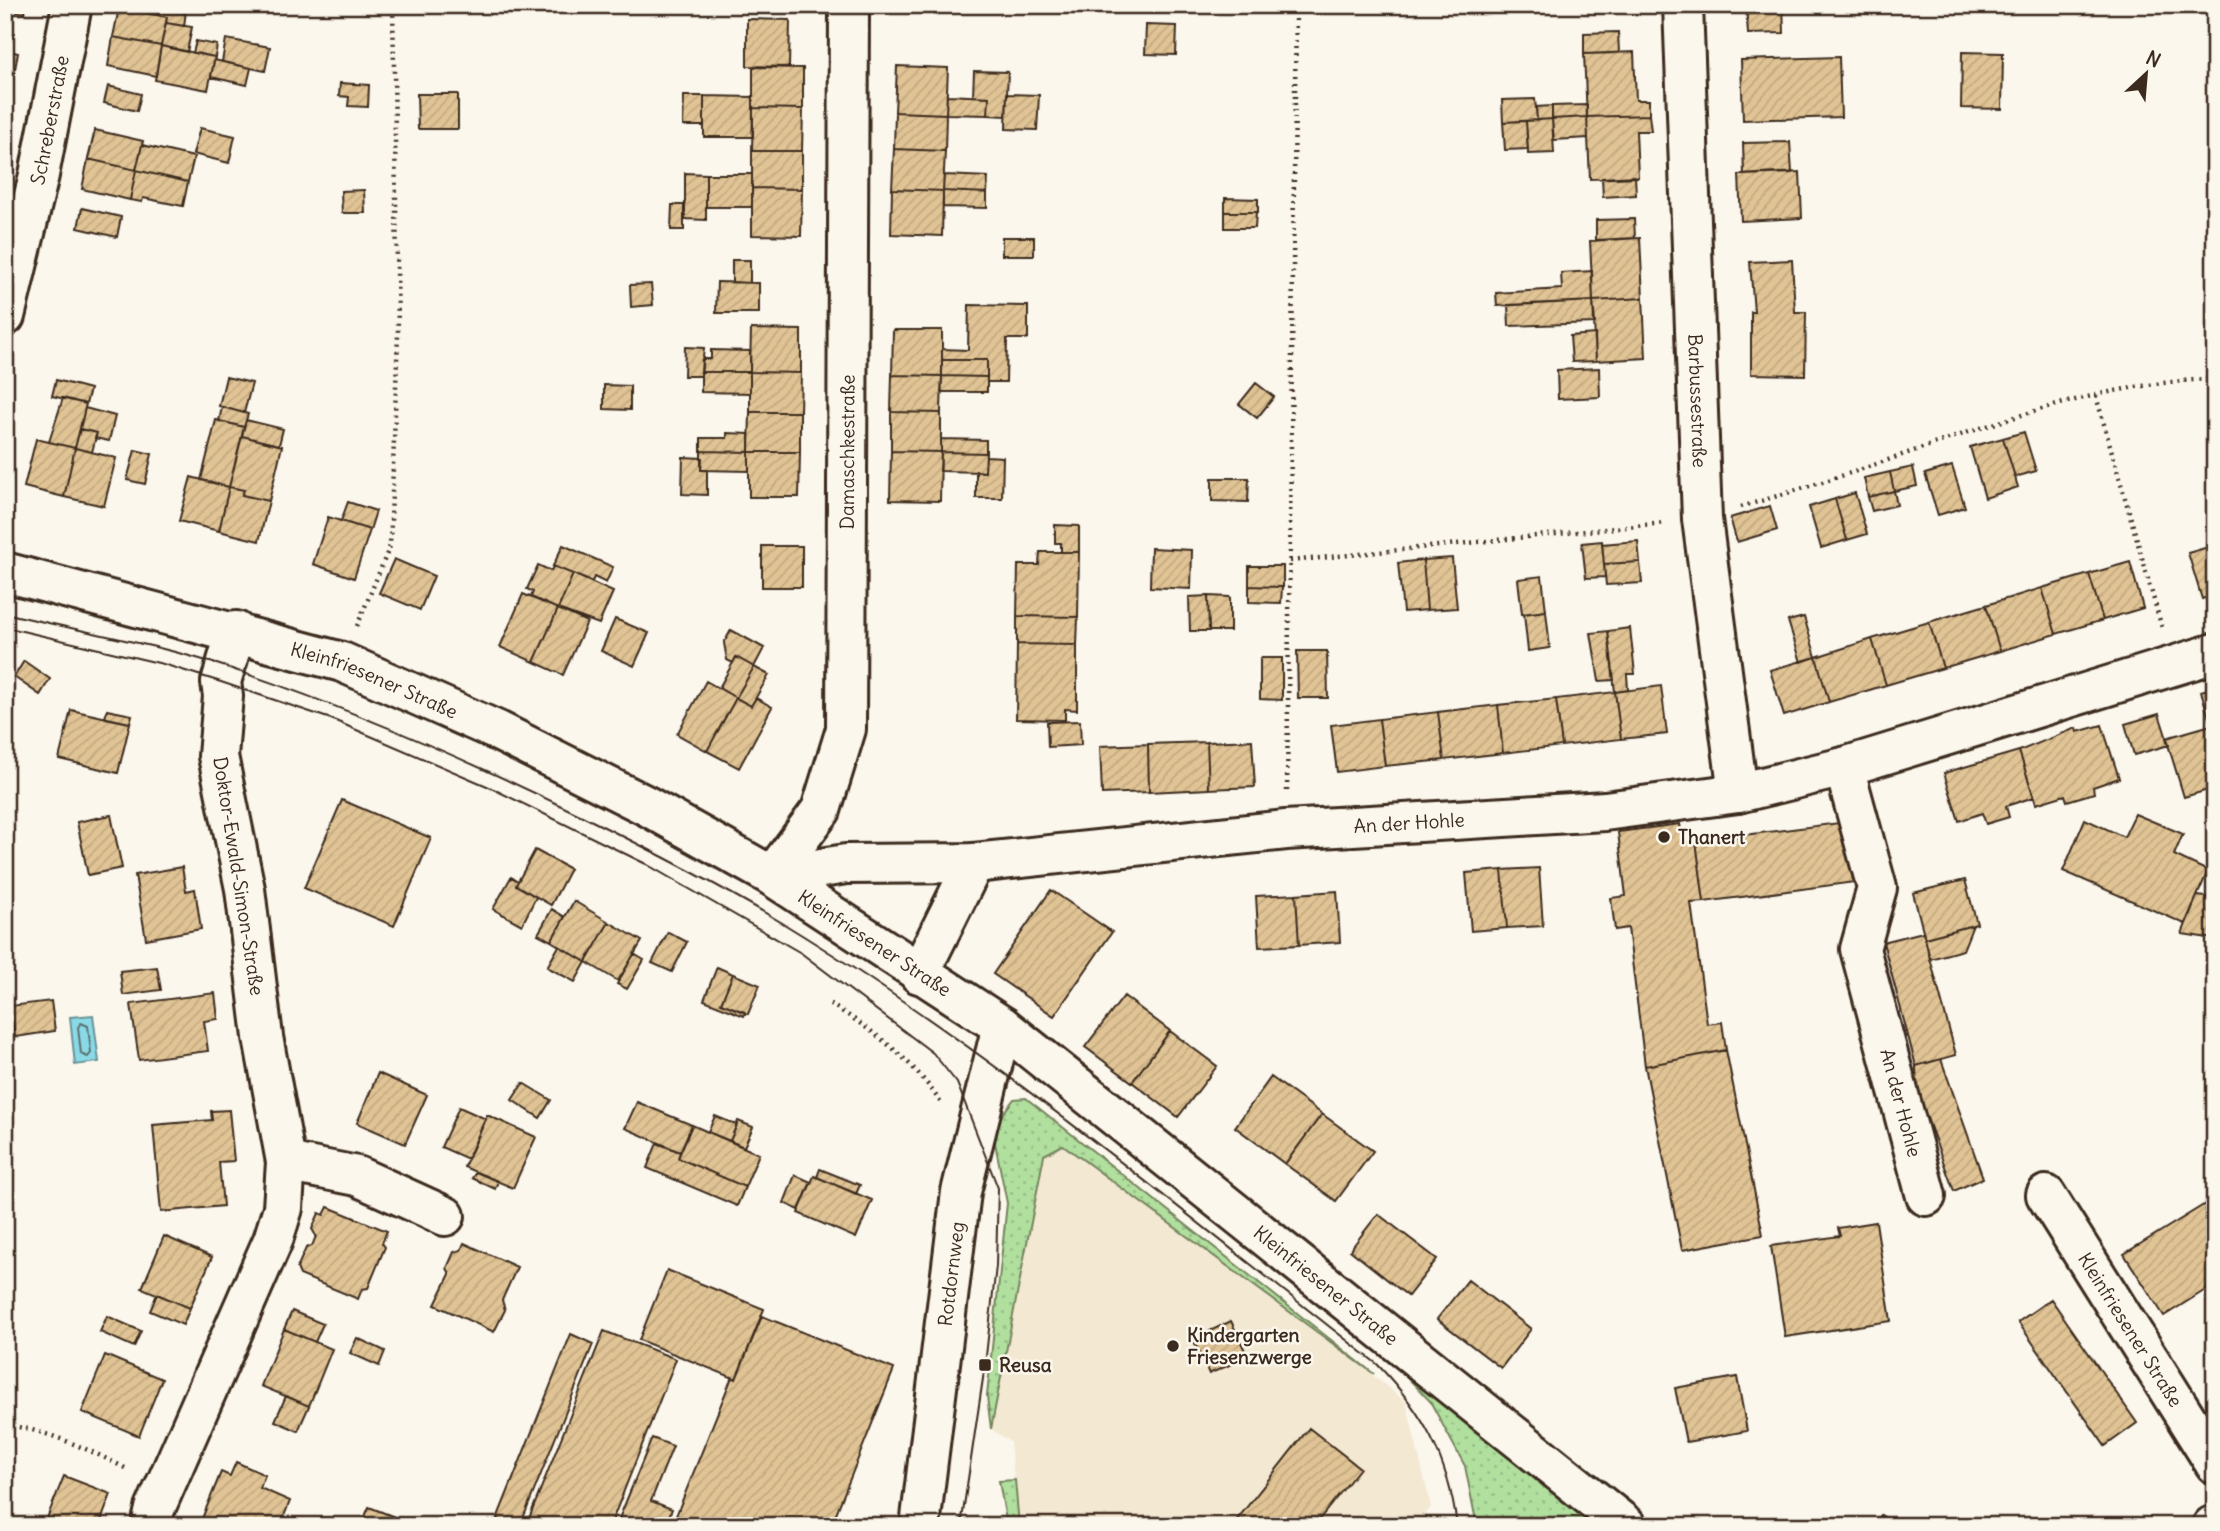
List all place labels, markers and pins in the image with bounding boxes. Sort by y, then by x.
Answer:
place label: Thanert [1678,825,1746,849]
marker: Thanert [1656,829,1672,845]
place label: Kindergarten Friesenzwerge [1187,1323,1312,1369]
marker: Kindergarten Friesenzwerge [1165,1338,1181,1354]
place label: Reusa [999,1353,1052,1377]
marker: Reusa [977,1357,993,1373]

